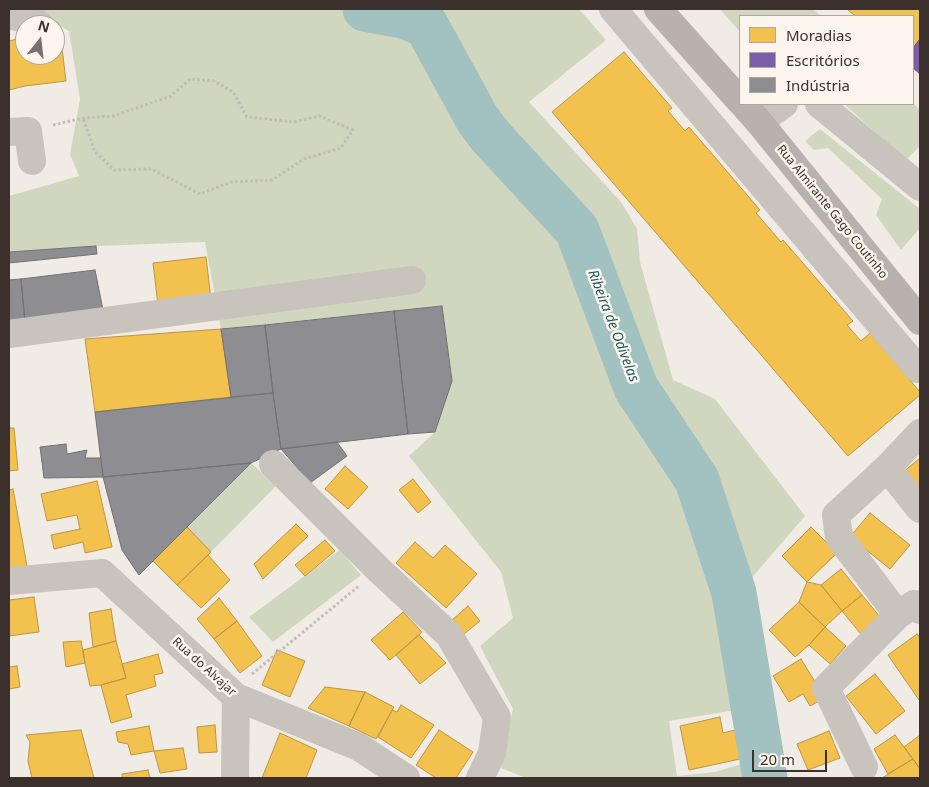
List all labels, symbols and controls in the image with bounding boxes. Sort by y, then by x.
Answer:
north arrow [15,15,65,65]
text: N [36,15,52,37]
legend [739,15,914,105]
text: Moradias [786,25,852,45]
text: Escritórios [786,50,860,70]
text: Indústria [786,75,850,95]
street label: Rua Almirante Gago Coutinho [774,142,890,282]
water label: Ribeira de Odivelas [584,267,642,385]
street label: Rua do Alvajar [169,635,239,699]
scale bar [754,740,829,772]
text: 20 m [760,749,795,769]

